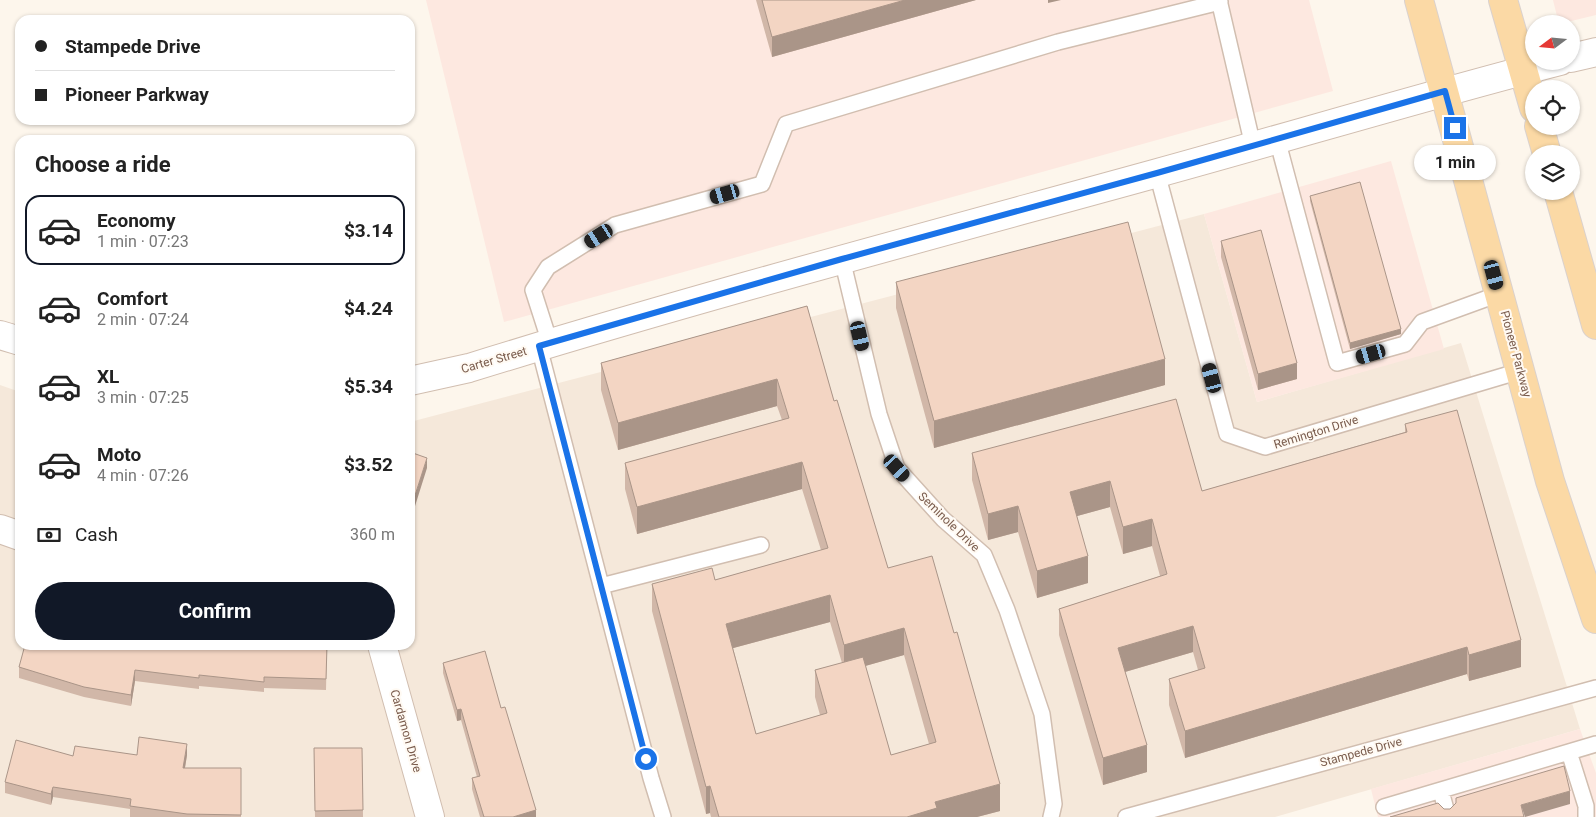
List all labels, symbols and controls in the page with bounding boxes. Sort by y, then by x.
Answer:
north arrow [1525,15,1580,70]
map controls [1525,15,1580,200]
text: Stampede Drive [65,35,200,58]
button: locate [1525,80,1580,135]
text: Pioneer Parkway [65,83,209,106]
route end [1444,117,1466,139]
button: layers [1525,145,1580,200]
callout: 1 min [1414,146,1496,180]
text: Choose a ride [35,152,171,177]
text: 1 min [1435,153,1475,172]
car [708,183,741,205]
icon: car [37,208,82,253]
text: Economy [97,209,176,232]
text: $3.14 [344,219,393,242]
car [582,222,615,250]
text: 1 min · 07:23 [97,232,189,251]
car [1482,259,1505,291]
icon: car [37,286,82,331]
text: Comfort [97,287,168,310]
text: $4.24 [344,297,393,320]
street label: Pioneer Parkway [1498,309,1534,399]
text: 2 min · 07:24 [97,310,189,329]
car [849,320,870,352]
car [1354,343,1387,365]
street label: Carter Street [460,344,529,376]
car [1200,362,1223,394]
icon: car [37,364,82,409]
text: XL [97,365,119,388]
text: $5.34 [344,375,393,398]
text: 3 min · 07:25 [97,388,189,407]
street label: Remington Drive [1272,412,1360,452]
icon: car [37,442,82,487]
text: Moto [97,443,141,466]
car [881,452,912,484]
text: $3.52 [344,453,393,476]
text: 4 min · 07:26 [97,466,189,485]
street label: Seminole Drive [915,489,983,555]
icon: cash [35,521,63,549]
text: Cash [75,523,118,546]
text: 360 m [350,525,395,544]
button: Confirm [35,582,395,640]
street label: Cardamon Drive [387,688,425,774]
street label: Stampede Drive [1318,734,1404,770]
route start [635,748,657,770]

